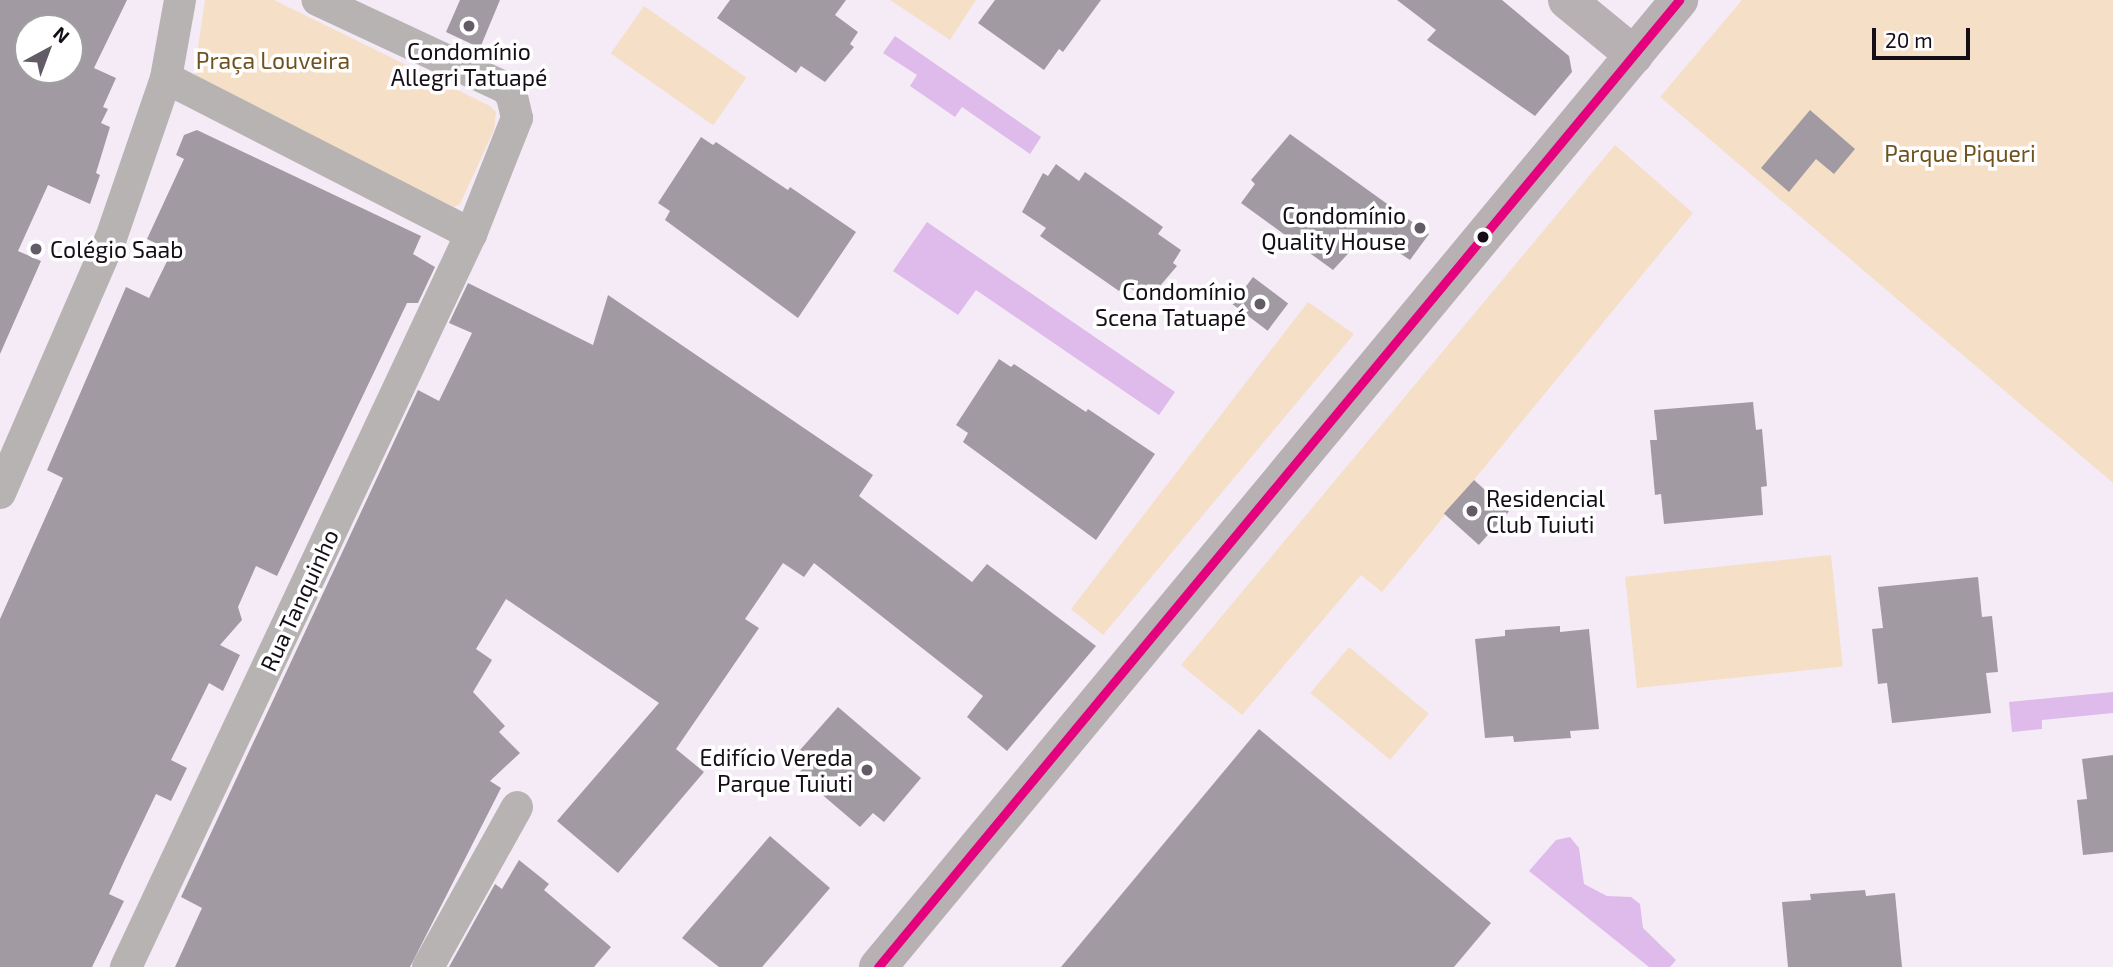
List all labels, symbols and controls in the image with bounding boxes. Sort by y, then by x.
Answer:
north arrow [14,14,84,84]
scale bar [1875,14,1973,58]
marker: Condomínio Allegri Tatuapé [461,18,477,34]
text: N [49,21,75,47]
text: 20 m [1885,27,1933,52]
place label: Condomínio Allegri Tatuapé [390,37,548,91]
park label: Praça Louveira [196,46,350,74]
park label: Parque Piqueri [1884,139,2036,167]
place label: Condomínio Quality House [1261,201,1406,255]
marker: Condomínio Quality House [1412,220,1428,236]
unlabelled marker [1476,230,1490,244]
place label: Colégio Saab [50,235,183,263]
marker: Colégio Saab [28,241,44,257]
place label: Condomínio Scena Tatuapé [1095,277,1246,331]
marker: Condomínio Scena Tatuapé [1252,296,1268,312]
place label: Residencial Club Tuiuti [1486,484,1605,538]
marker: Residencial Club Tuiuti [1464,503,1480,519]
street label: Rua Tanquinho [254,524,344,676]
place label: Edifício Vereda Parque Tuiuti [699,743,853,797]
marker: Edifício Vereda Parque Tuiuti [859,762,875,778]

